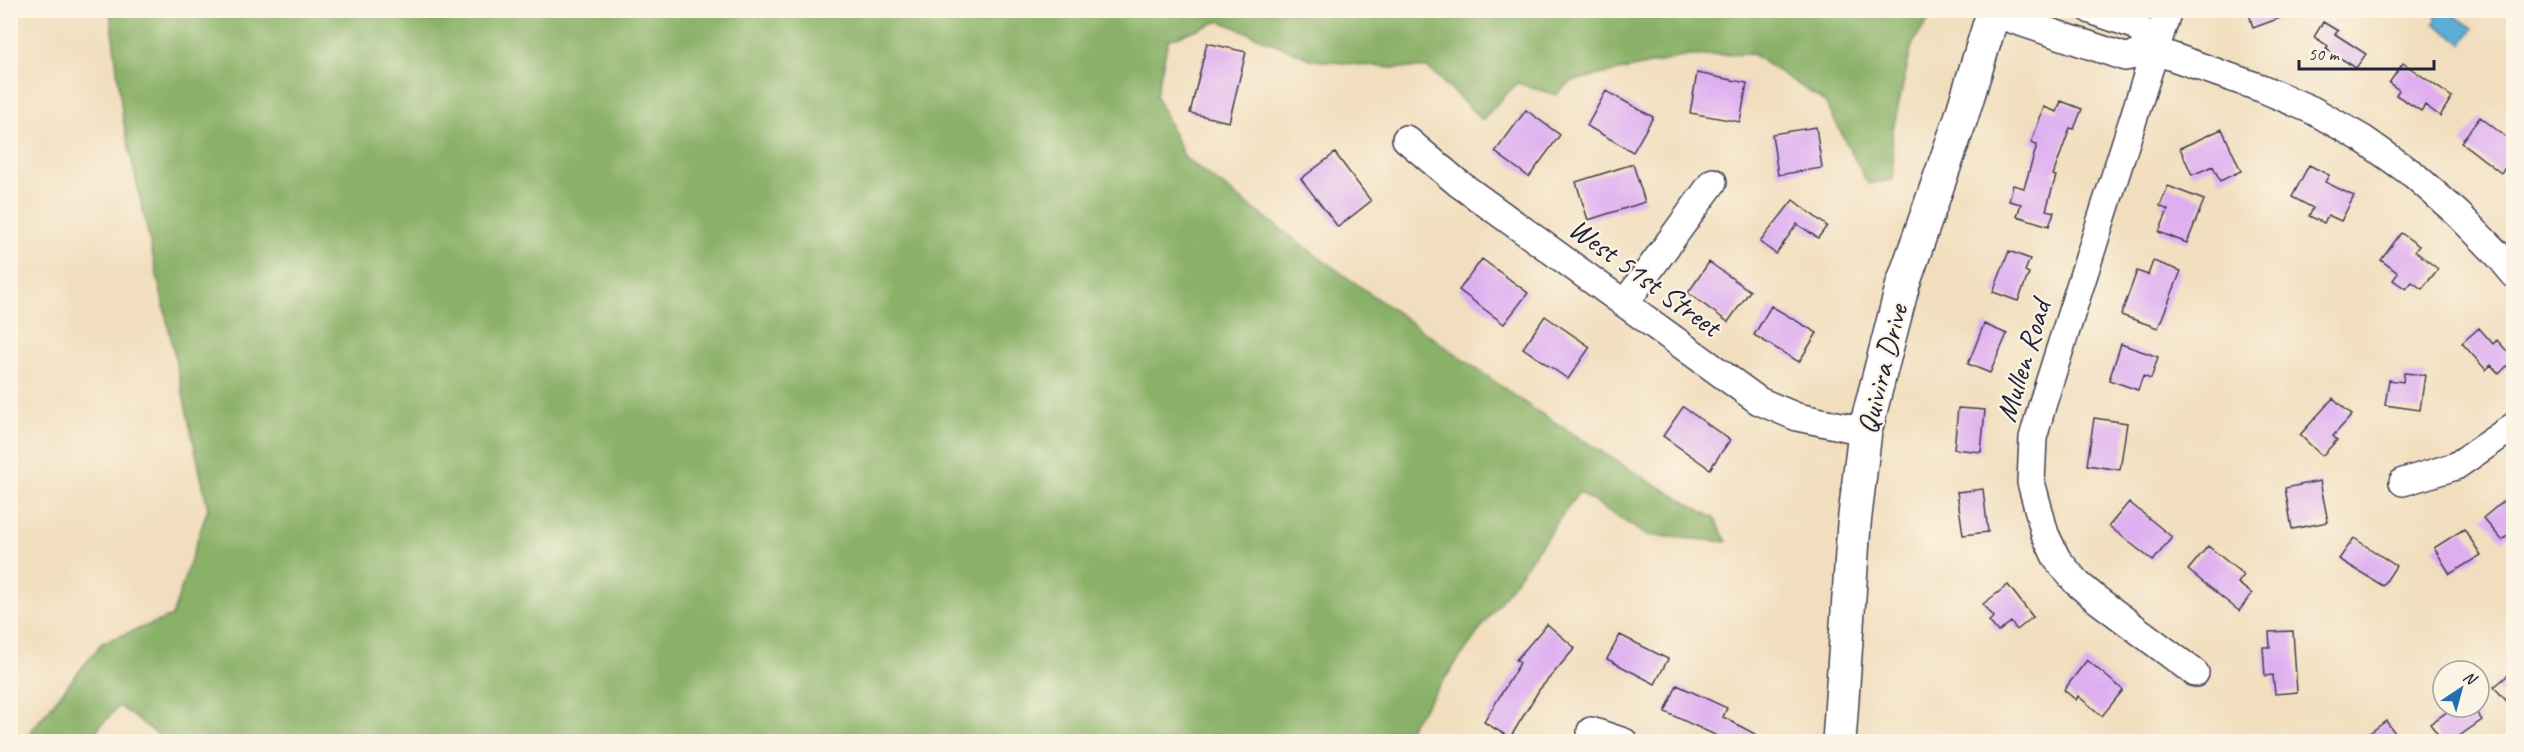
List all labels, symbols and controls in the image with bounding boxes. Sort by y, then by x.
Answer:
scale bar [2299,33,2434,71]
text: 50 m [2308,43,2341,65]
street label: West 51st Street [1562,209,1731,347]
street label: Mullen Road [1987,292,2061,426]
street label: Quivira Drive [1848,298,1917,438]
north arrow [2431,659,2491,719]
text: N [2459,667,2482,690]

